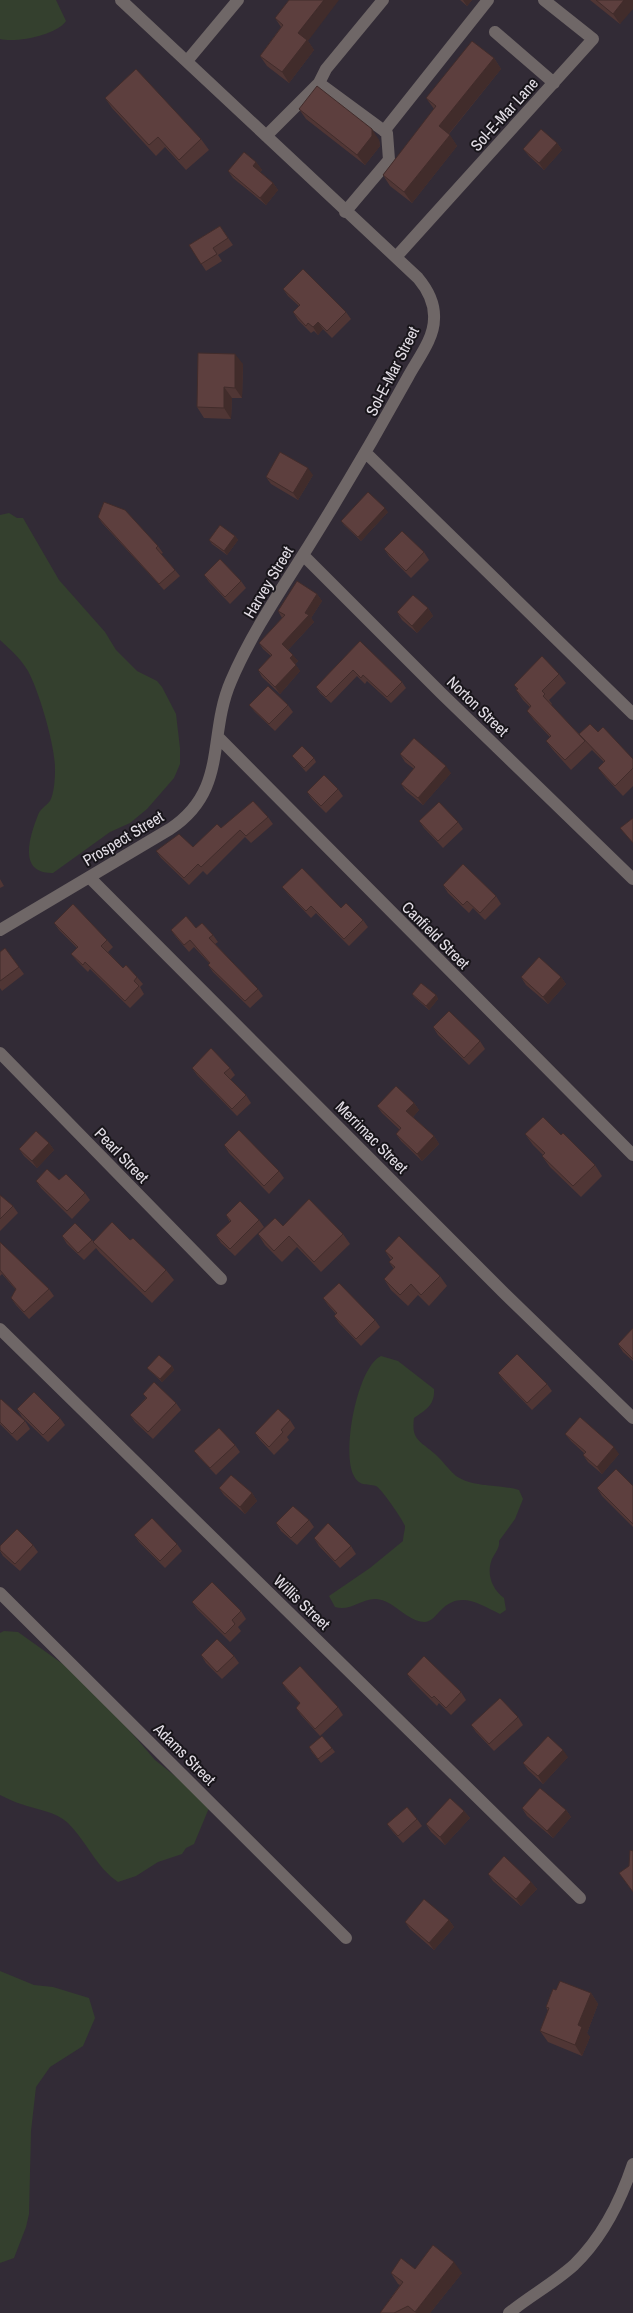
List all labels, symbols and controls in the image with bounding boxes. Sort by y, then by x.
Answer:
street label: Sol-E-Mar Lane [465,73,543,155]
street label: Sol-E-Mar Street [360,322,424,420]
street label: Harvey Street [238,542,298,622]
street label: Norton Street [442,671,514,741]
street label: Prospect Street [79,805,168,871]
street label: Canfield Street [397,896,475,974]
street label: Merrimac Street [331,1096,413,1178]
street label: Pearl Street [90,1122,154,1188]
street label: Willis Street [269,1570,335,1635]
street label: Adams Street [148,1717,221,1790]

